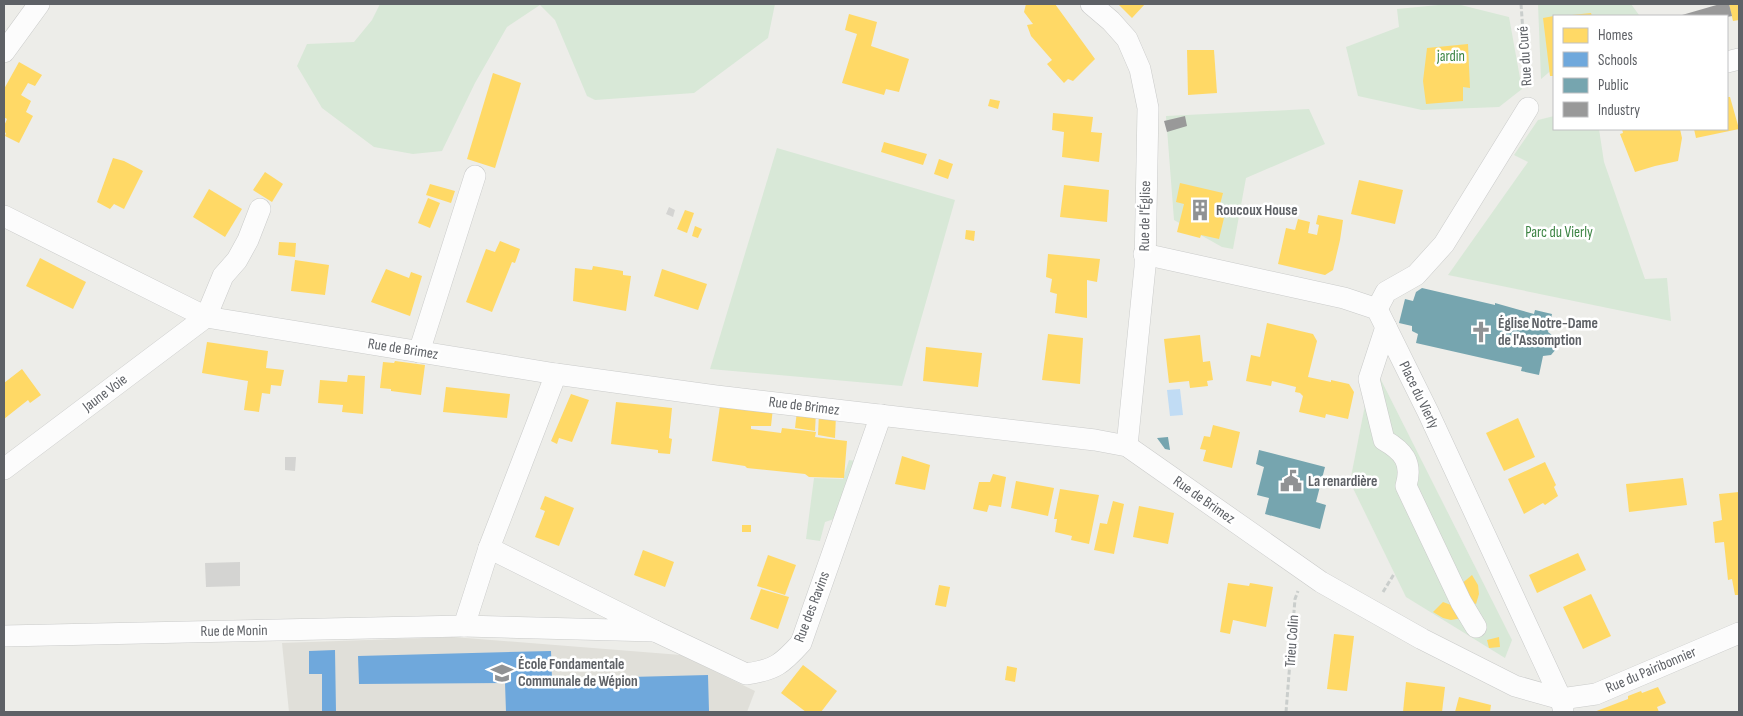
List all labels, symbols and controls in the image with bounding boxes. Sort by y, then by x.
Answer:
legend [1553,15,1728,130]
street label: Rue du Curé [1513,25,1537,87]
text: Homes [1598,26,1633,45]
park label: jardin [1436,47,1465,66]
text: Schools [1598,51,1637,70]
text: Public [1598,76,1629,95]
text: Industry [1598,101,1640,120]
street label: Rue de l'Église [1135,180,1155,252]
building icon: Roucoux House [1187,197,1213,223]
place label: Roucoux House [1216,201,1298,220]
park label: Parc du Vierly [1525,223,1593,242]
place label: Église Notre-Dame de l'Assomption [1498,314,1598,350]
church icon: Église Notre-Dame de l'Assomption [1468,319,1494,345]
street label: Rue de Brimez [366,334,440,364]
street label: Place du Vierly [1395,358,1444,432]
street label: Jaune Voie [78,370,131,417]
street label: Rue de Brimez [768,392,841,420]
public building icon: La renardière [1278,468,1304,494]
street label: Rue de Brimez [1169,472,1239,529]
place label: La renardière [1308,472,1378,491]
street label: Rue des Ravins [790,569,834,645]
street label: Trieu Colin [1281,614,1303,668]
street label: Rue de Monin [200,621,268,641]
street label: Rue du Pairibonnier [1603,642,1700,698]
place label: École Fondamentale Communale de Wépion [518,655,638,691]
school or university icon: École Fondamentale Communale de Wépion [489,660,515,686]

